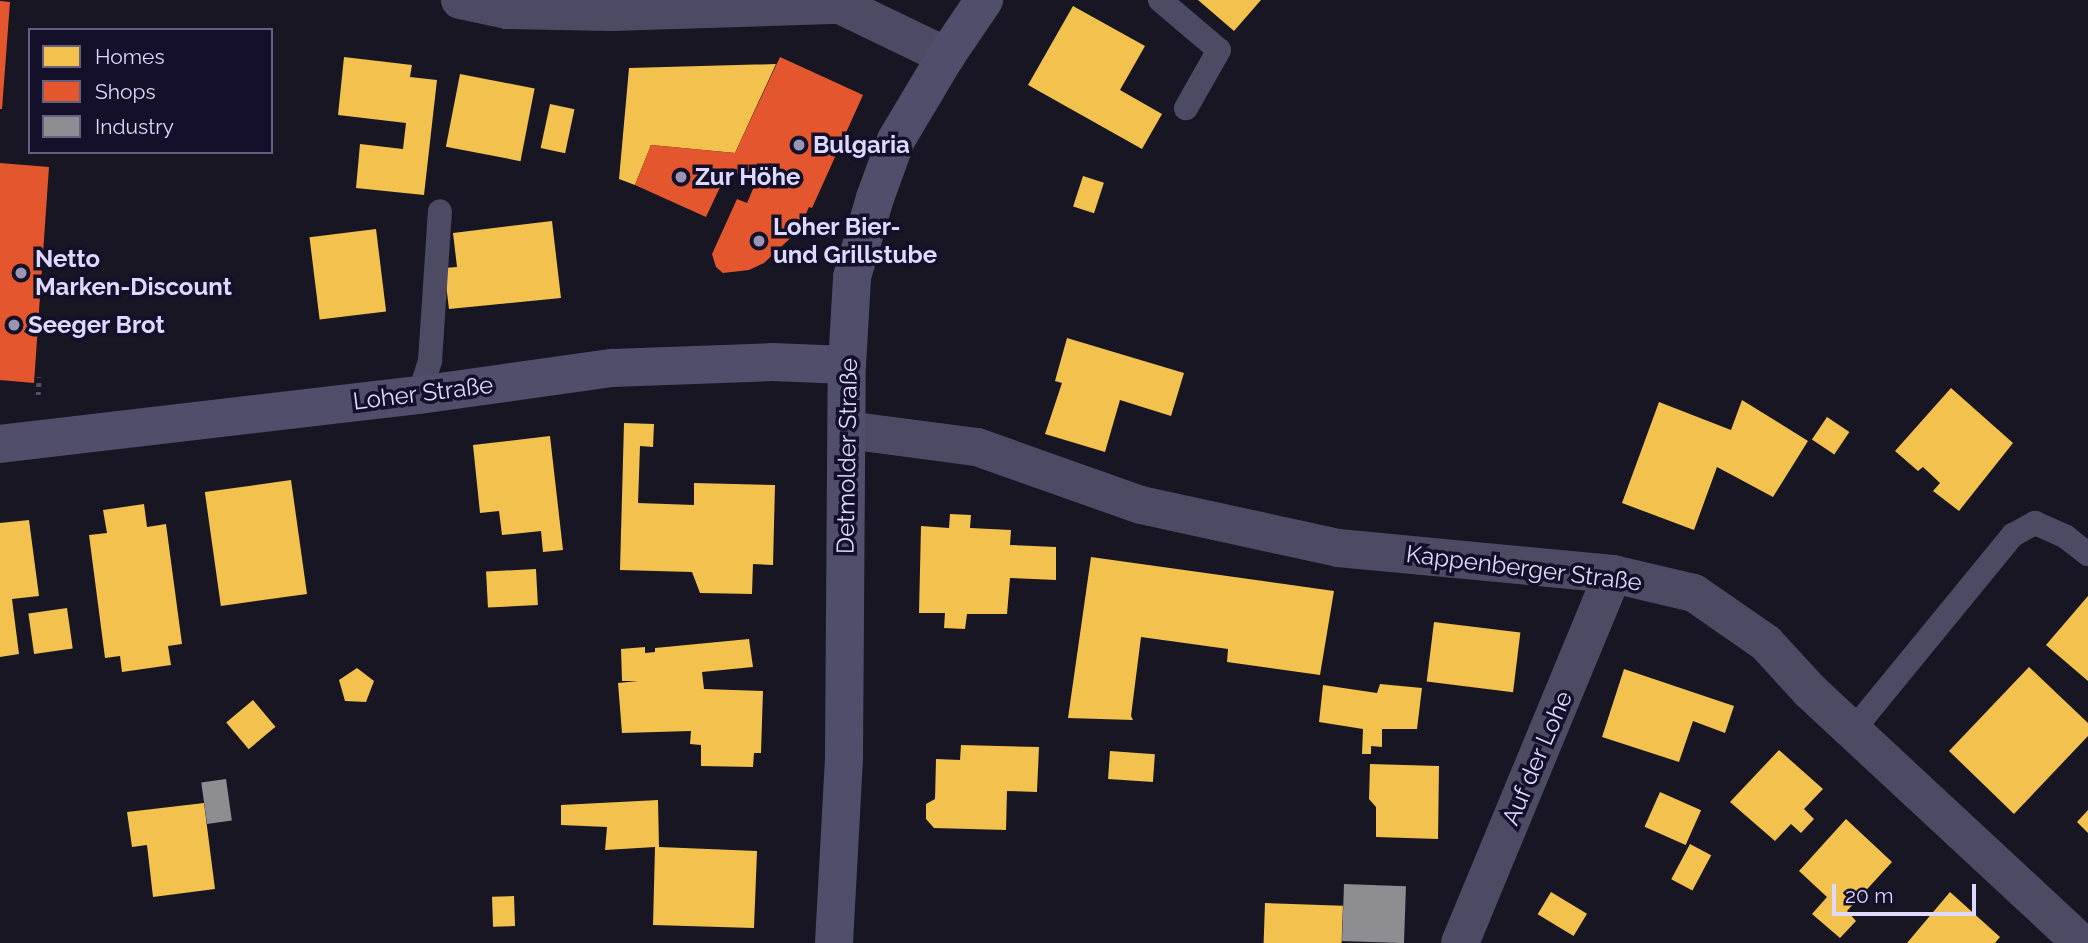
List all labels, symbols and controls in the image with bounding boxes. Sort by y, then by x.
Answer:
legend [28,28,273,154]
text: Homes [95,44,165,69]
text: Shops [95,79,156,104]
text: Industry [95,114,174,139]
place label: Bulgaria [813,131,910,159]
marker: Bulgaria [791,137,807,153]
place label: Zur Höhe [695,163,801,191]
marker: Zur Höhe [673,169,689,185]
place label: Loher Bier- und Grillstube [773,213,937,269]
marker: Loher Bier- und Grillstube [751,233,767,249]
place label: Netto Marken-Discount [35,245,232,301]
marker: Netto Marken-Discount [13,265,29,281]
place label: Seeger Brot [28,311,165,339]
marker: Seeger Brot [6,317,22,333]
street label: Detmolder Straße [831,357,863,555]
street label: Loher Straße [351,370,495,416]
street label: Kappenberger Straße [1404,539,1644,597]
street label: Auf der Lohe [1496,686,1578,830]
scale bar [1836,870,1980,914]
text: 20 m [1845,883,1893,908]

